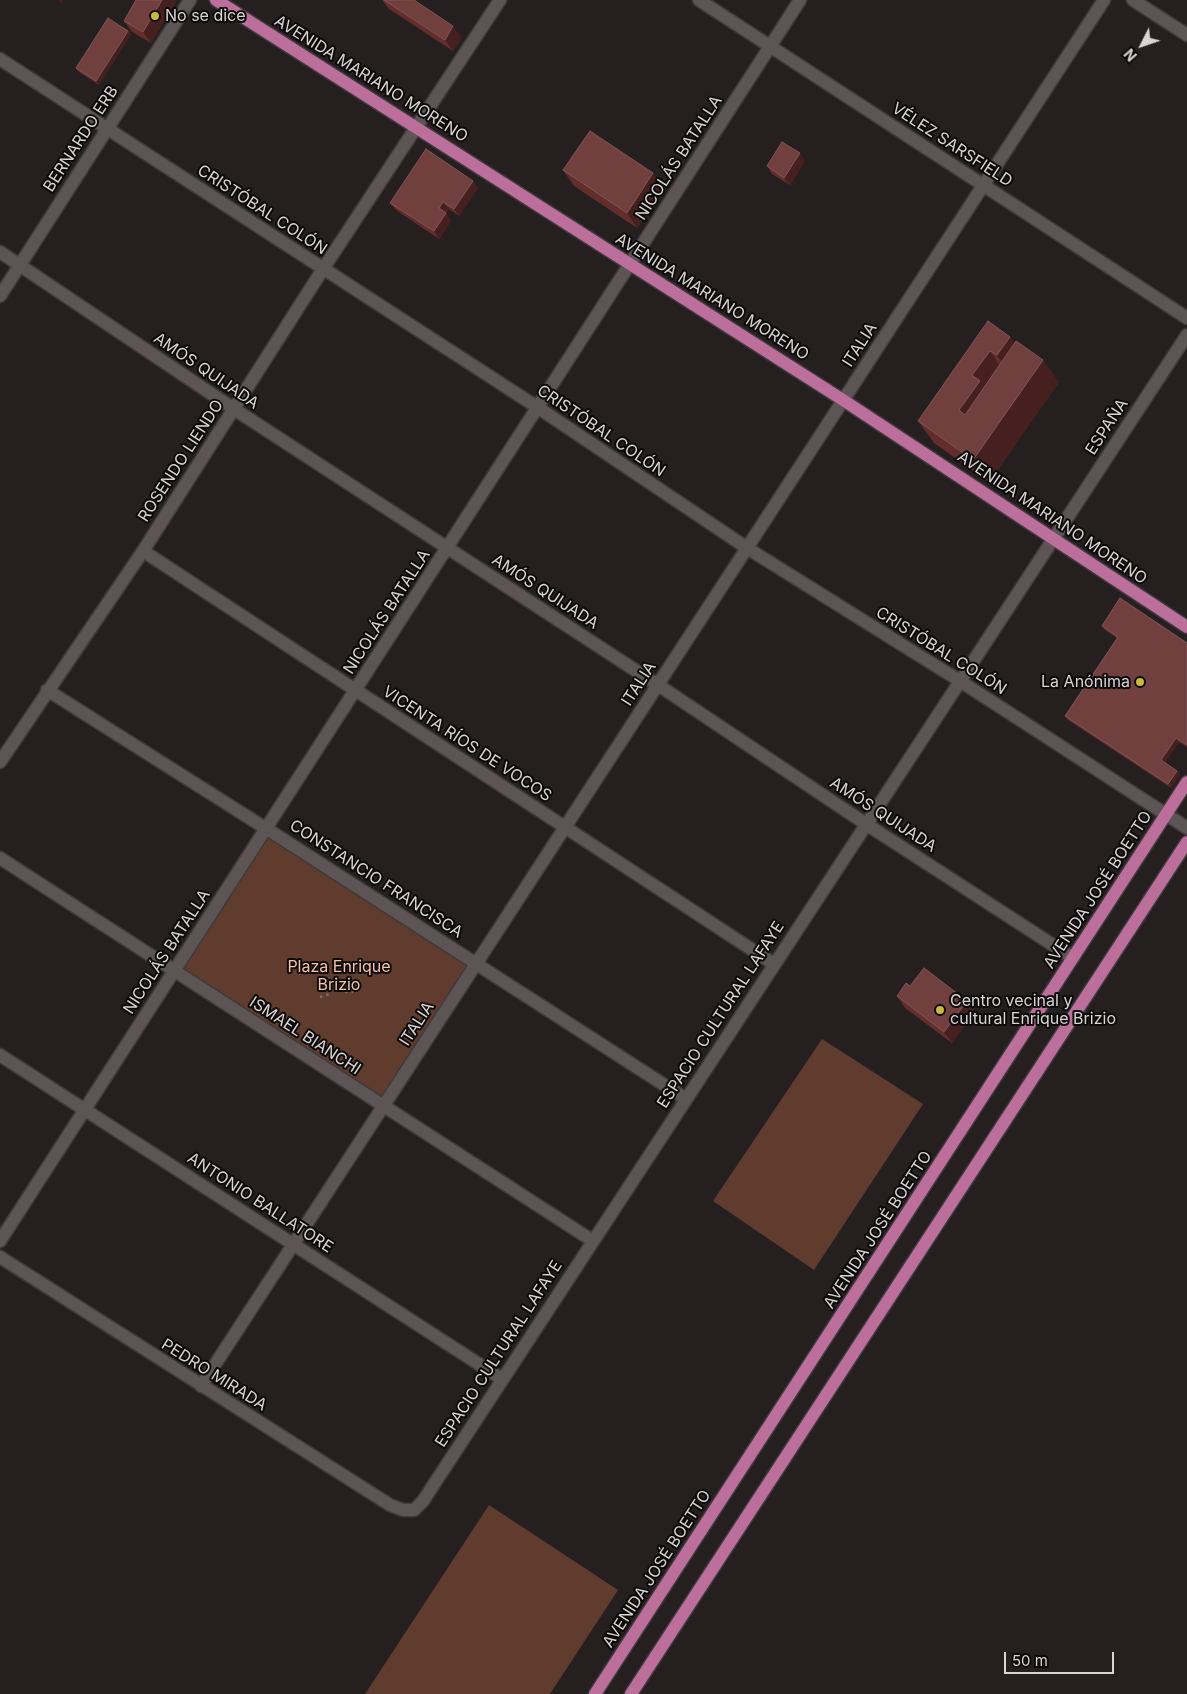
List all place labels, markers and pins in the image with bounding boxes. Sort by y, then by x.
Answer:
place label: No se dice [165,6,246,26]
marker: No se dice [149,10,161,22]
place label: La Anónima [1041,672,1130,692]
marker: La Anónima [1134,676,1146,688]
place label: Centro vecinal y cultural Enrique Brizio [950,991,1116,1029]
marker: Centro vecinal y cultural Enrique Brizio [934,1004,946,1016]

